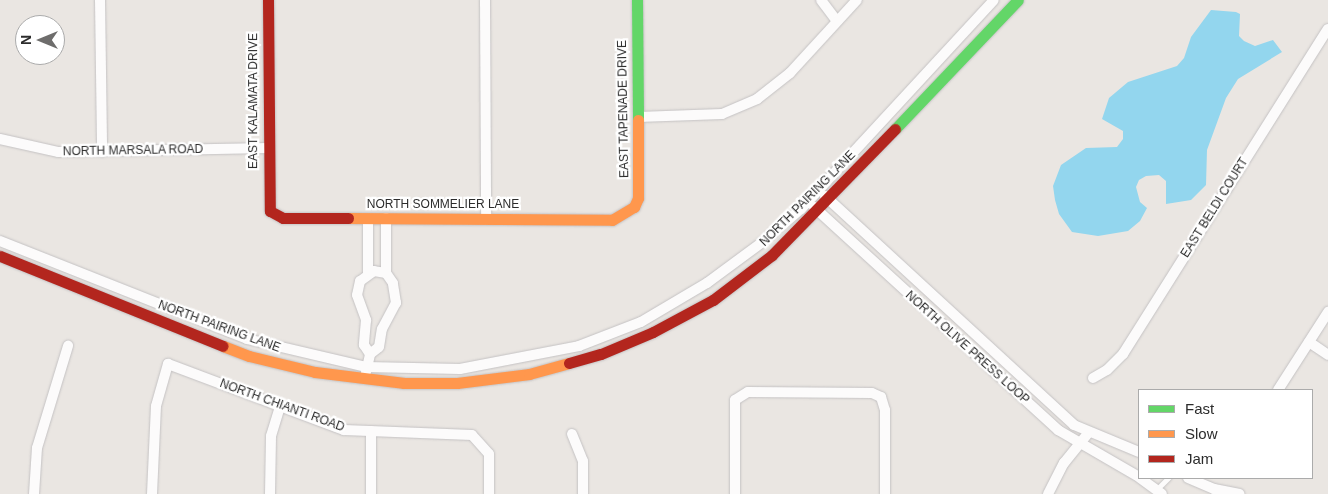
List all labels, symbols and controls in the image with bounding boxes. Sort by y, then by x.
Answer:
north arrow [15,15,65,65]
street label: EAST KALAMATA DRIVE [247,33,261,169]
text: N [18,35,34,45]
street label: EAST TAPENADE DRIVE [616,40,632,178]
street label: NORTH MARSALA ROAD [62,143,204,159]
street label: NORTH PAIRING LANE [757,148,859,250]
street label: EAST BELDI COURT [1178,155,1252,261]
street label: NORTH SOMMELIER LANE [367,198,519,212]
street label: NORTH OLIVE PRESS LOOP [902,289,1032,407]
street label: NORTH PAIRING LANE [156,298,282,356]
street label: NORTH CHIANTI ROAD [218,377,346,435]
legend [1138,389,1313,479]
text: Fast [1185,400,1214,417]
text: Slow [1185,425,1218,442]
text: Jam [1185,450,1213,467]

